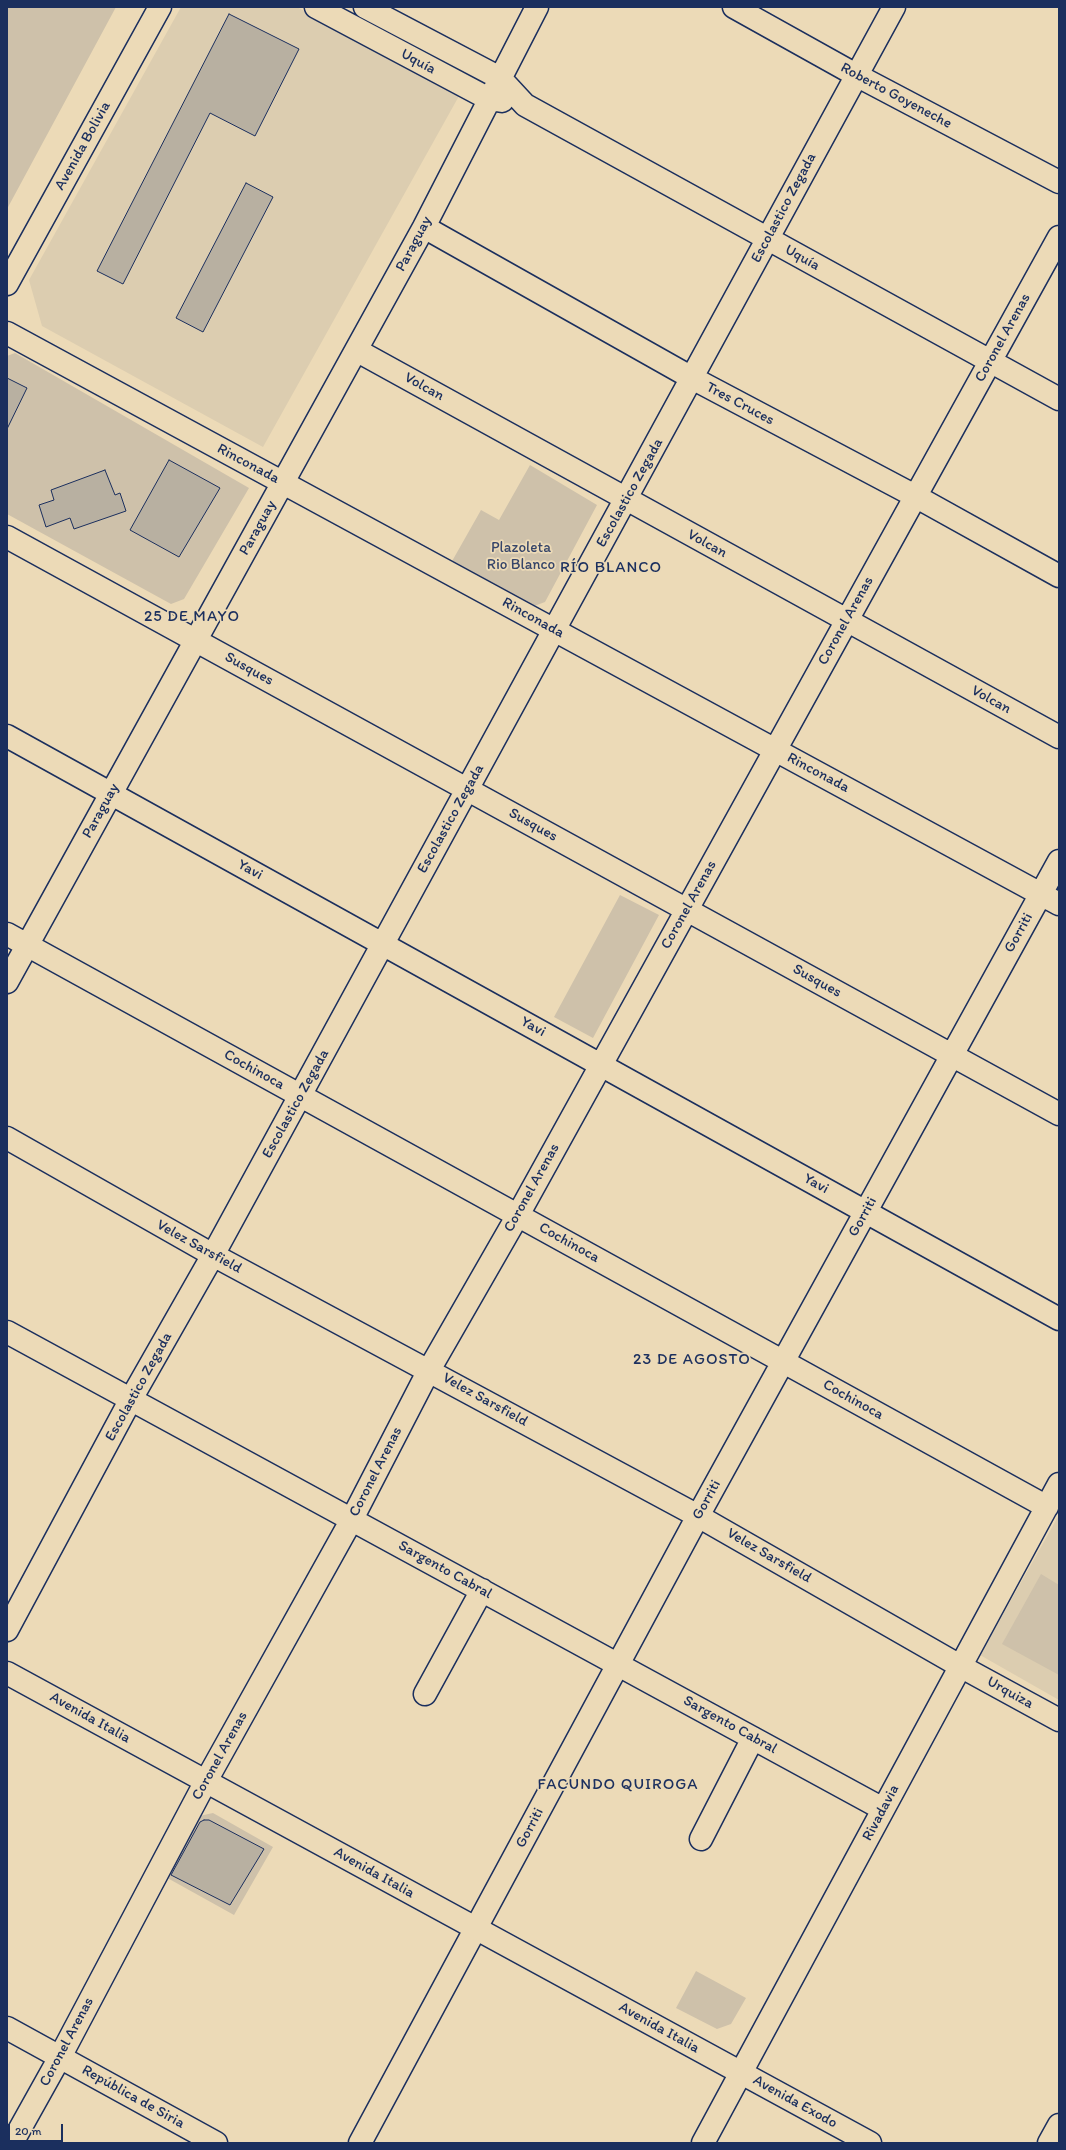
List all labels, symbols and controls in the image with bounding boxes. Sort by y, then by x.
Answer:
street label: Uquía [397,45,439,79]
street label: Roberto Goyeneche [837,59,955,133]
street label: Avenida Bolivia [51,98,115,194]
street label: Escolastico Zegada [747,150,821,266]
street label: Paraguay [392,213,436,275]
street label: Uquía [781,241,823,275]
street label: Coronel Arenas [971,291,1035,385]
street label: Volcan [401,369,447,405]
street label: Tres Cruces [703,378,777,430]
street label: Escolastico Zegada [593,435,667,551]
street label: Rinconada [214,440,282,488]
street label: Paraguay [236,497,280,559]
street label: Volcan [684,526,730,562]
park label: Plazoleta Rio Blanco [487,539,555,574]
district label: RÍO BLANCO [560,558,662,578]
street label: Coronel Arenas [814,574,878,668]
street label: Rinconada [499,594,567,642]
district label: 25 DE MAYO [144,607,240,627]
street label: Susques [221,648,277,690]
street label: Volcan [968,682,1014,718]
street label: Rinconada [784,749,852,797]
street label: Escolastico Zegada [414,761,488,877]
street label: Paraguay [79,780,123,842]
street label: Susques [505,804,561,846]
street label: Yavi [234,856,266,884]
street label: Coronel Arenas [657,858,721,952]
street label: Gorriti [1001,910,1037,956]
street label: Susques [789,960,845,1002]
street label: Yavi [517,1013,549,1041]
street label: Cochinoca [220,1046,288,1094]
street label: Escolastico Zegada [259,1046,333,1162]
street label: Coronel Arenas [500,1141,564,1235]
street label: Yavi [800,1170,832,1198]
street label: Gorriti [845,1194,881,1240]
street label: Velez Sarsfield [153,1216,245,1278]
street label: Cochinoca [535,1219,603,1267]
street label: Escolastico Zegada [102,1329,176,1445]
district label: 23 DE AGOSTO [633,1350,751,1370]
street label: Velez Sarsfield [439,1369,531,1431]
street label: Cochinoca [819,1376,887,1424]
street label: Coronel Arenas [346,1424,406,1520]
street label: Gorriti [689,1477,725,1523]
street label: Velez Sarsfield [723,1524,815,1588]
street label: Sargento Cabral [395,1537,495,1603]
street label: Urquiza [984,1673,1036,1713]
street label: Avenida Italia [46,1688,134,1748]
street label: Sargento Cabral [680,1692,780,1758]
street label: Coronel Arenas [188,1709,252,1803]
district label: FACUNDO QUIROGA [538,1775,698,1795]
street label: Rivadavia [859,1782,903,1844]
street label: Gorriti [512,1805,548,1851]
street label: Avenida Italia [330,1843,418,1903]
street label: Coronel Arenas [36,1994,98,2090]
street label: Avenida Italia [615,1998,703,2058]
street label: República de Siria [78,2061,188,2133]
street label: Avenida Exodo [750,2071,840,2133]
scale bar [10,2116,65,2142]
text: 20 m [15,2124,42,2138]

